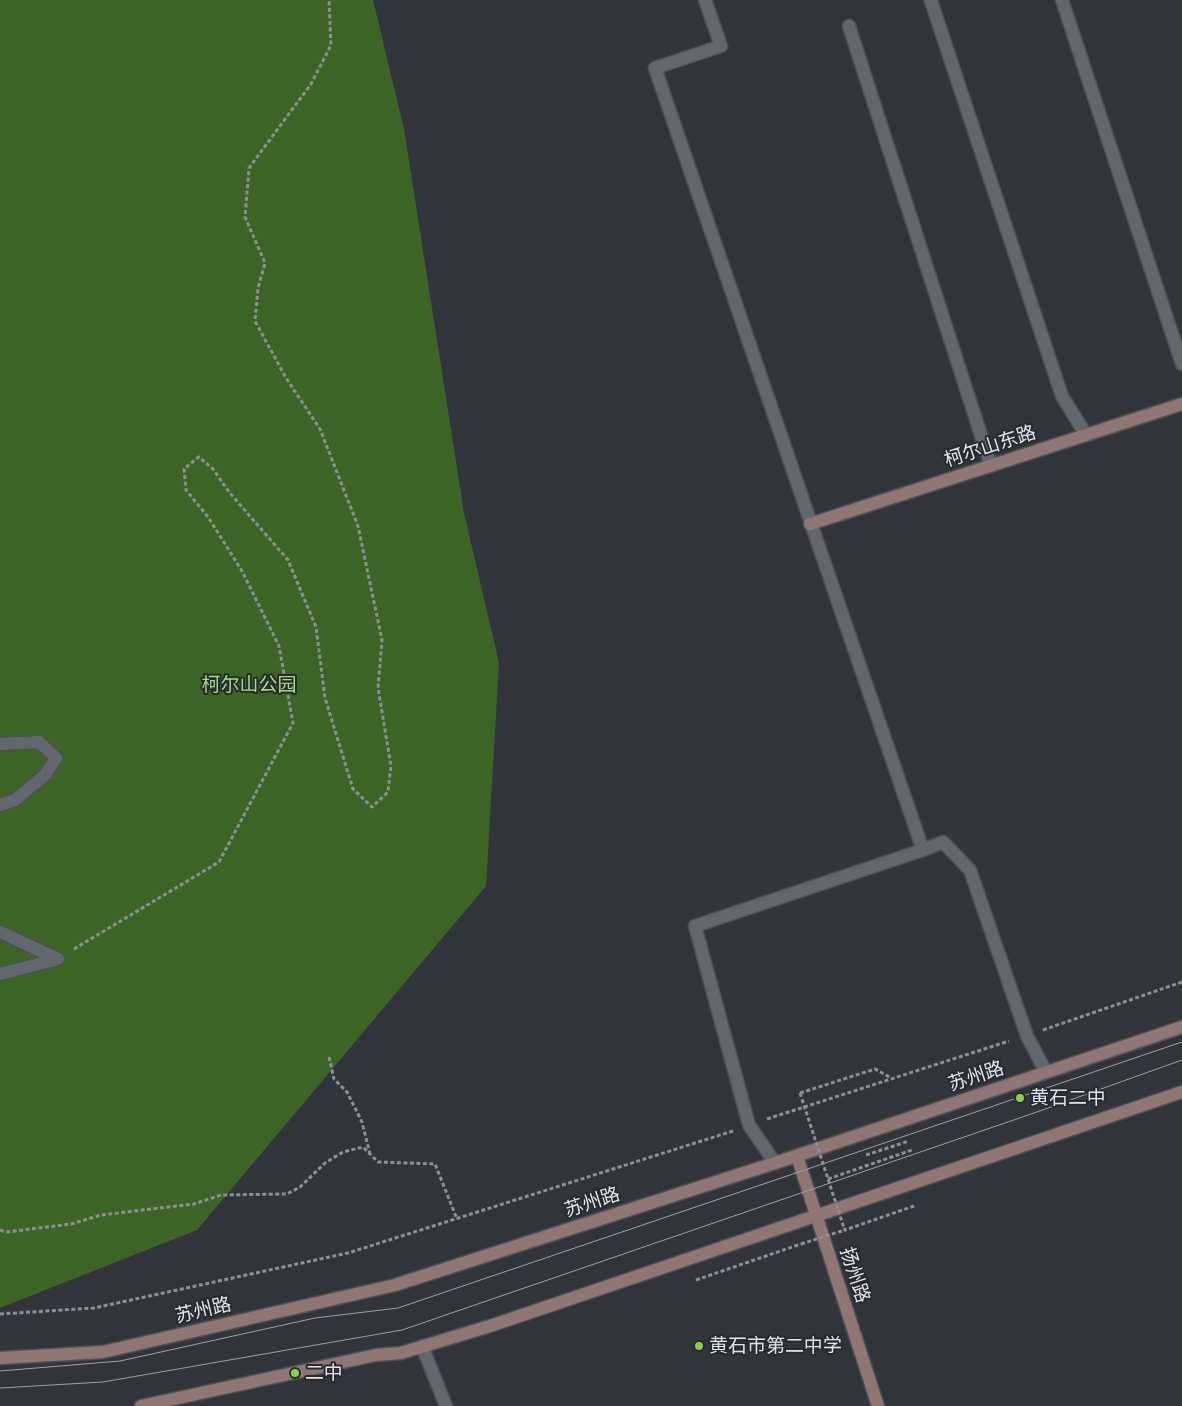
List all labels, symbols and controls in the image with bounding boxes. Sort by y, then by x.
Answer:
street label: 柯尔山东路 [941,420,1039,472]
park label: 柯尔山公园 [202,674,296,696]
street label: 苏州路 [945,1056,1007,1096]
place label: 黄石二中 [1030,1087,1106,1109]
marker: 黄石二中 [1014,1092,1026,1104]
street label: 苏州路 [561,1182,623,1222]
street label: 扬州路 [835,1244,875,1306]
street label: 苏州路 [173,1292,233,1328]
place label: 黄石市第二中学 [709,1335,842,1357]
marker: 黄石市第二中学 [693,1340,705,1352]
place label: 二中 [305,1362,343,1384]
marker: 二中 [289,1367,301,1379]

